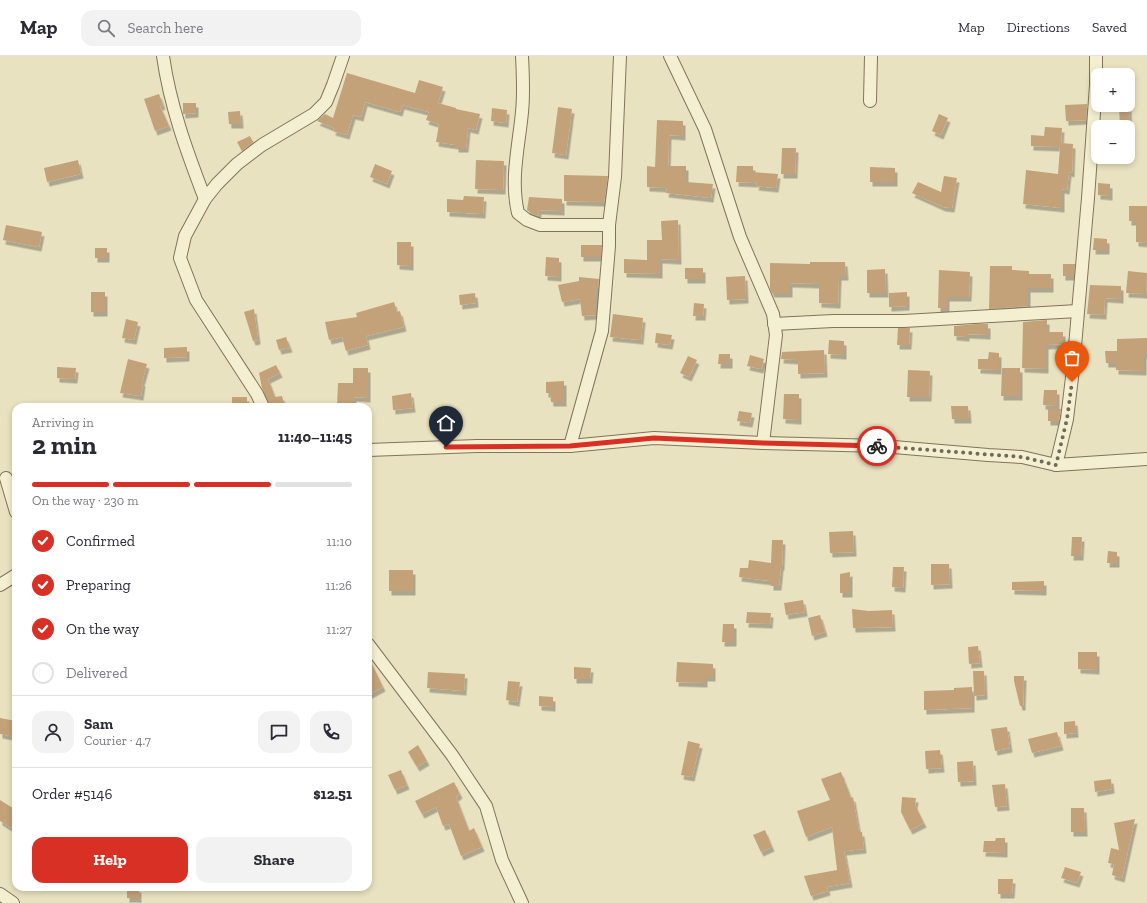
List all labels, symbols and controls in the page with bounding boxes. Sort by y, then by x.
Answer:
search box [81,10,361,46]
text: Map [20,16,57,39]
icon: search [95,17,117,39]
text: Search here [127,19,203,37]
text: Map [958,19,985,36]
text: Directions [1007,19,1070,36]
text: Saved [1092,19,1127,36]
map controls [1091,68,1135,164]
button: + [1091,68,1135,112]
button: − [1091,120,1135,164]
pin [1055,341,1089,382]
icon: bag [1061,347,1083,369]
pin [429,406,463,447]
icon: home [435,412,457,434]
text: Arriving in [32,415,94,430]
courier [857,426,897,466]
text: 11:40–11:45 [278,428,352,446]
text: 2 min [32,429,97,461]
icon: bike [866,435,888,457]
text: On the way · 230 m [32,493,139,508]
icon: check [32,530,54,552]
text: Confirmed [66,532,135,550]
text: 11:10 [327,534,352,549]
icon: check [32,574,54,596]
text: Preparing [66,576,131,594]
text: 11:26 [325,578,352,593]
icon: check [32,618,54,640]
text: On the way [66,620,139,638]
text: 11:27 [326,622,352,637]
text: Delivered [66,664,128,682]
button: person [32,711,74,753]
button: chat [258,711,300,753]
button: phone [310,711,352,753]
text: Sam [84,715,113,733]
text: Courier · 4.7 [84,733,151,748]
text: Order #5146 [32,785,112,803]
text: $12.51 [313,785,352,803]
button: Help [32,837,188,883]
button: Share [196,837,352,883]

